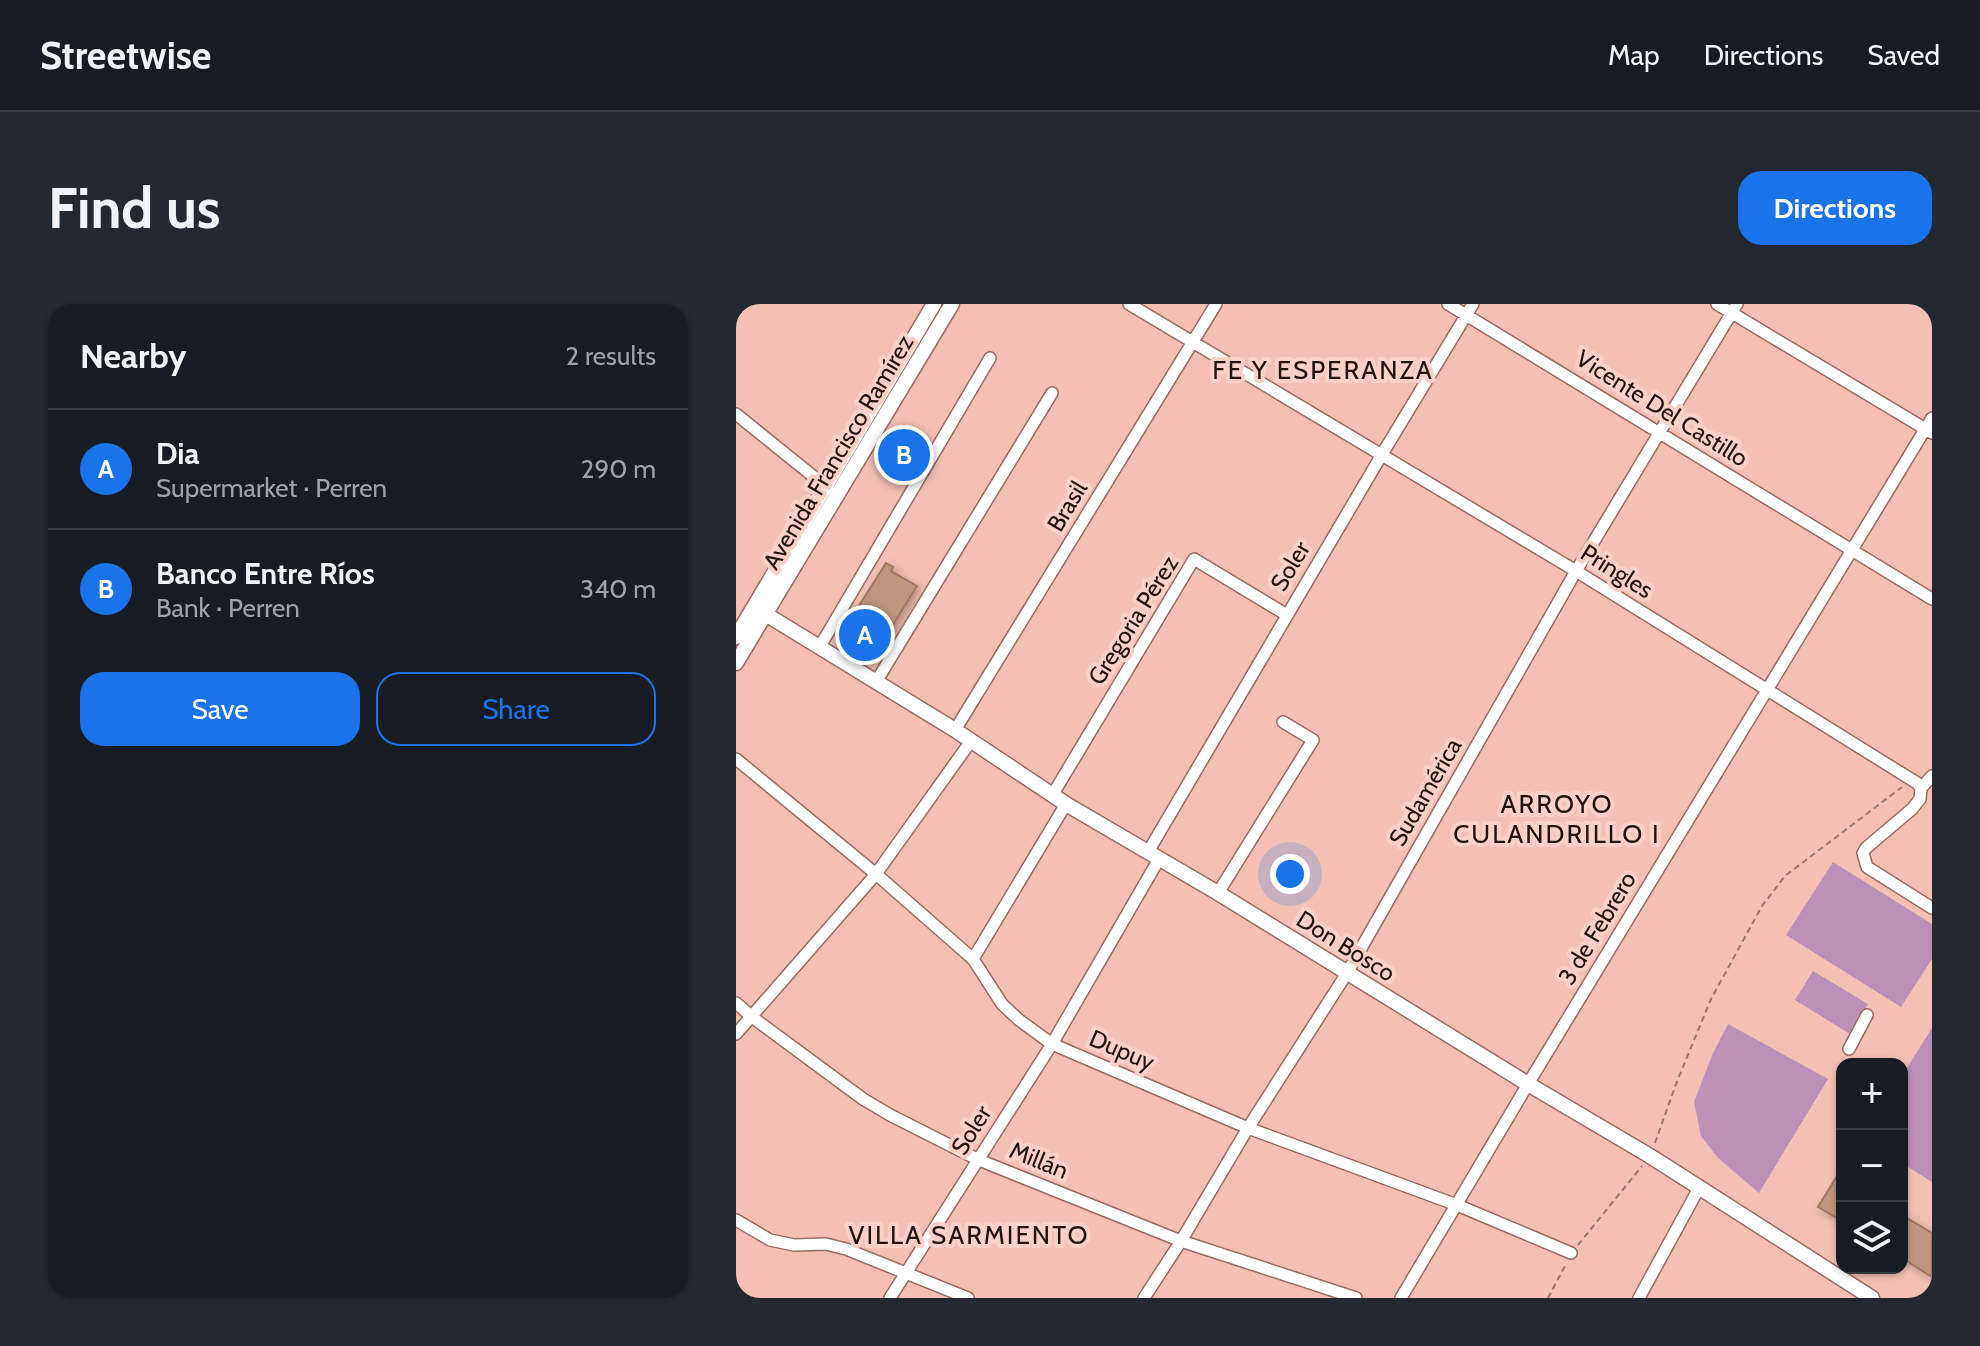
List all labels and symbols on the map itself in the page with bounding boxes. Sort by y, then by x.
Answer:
street label: Avenida Francisco Ramírez [756,329,920,575]
street label: Vicente Del Castillo [1571,343,1753,473]
district label: FE Y ESPERANZA [1212,354,1434,386]
pin: B [878,425,930,485]
street label: Brasil [1041,475,1093,537]
street label: Soler [1264,536,1316,596]
street label: Pringles [1576,538,1658,604]
street label: Gregoria Pérez [1082,550,1184,690]
pin: A [839,605,891,665]
street label: Sudamérica [1383,732,1468,851]
district label: ARROYO CULANDRILLO I [1453,788,1661,850]
your location [1270,854,1310,894]
street label: 3 de Febrero [1552,866,1642,990]
street label: Don Bosco [1291,904,1401,988]
street label: Dupuy [1085,1023,1159,1077]
street label: Soler [945,1100,997,1160]
street label: Millán [1005,1135,1073,1185]
district label: VILLA SARMIENTO [849,1219,1089,1251]

